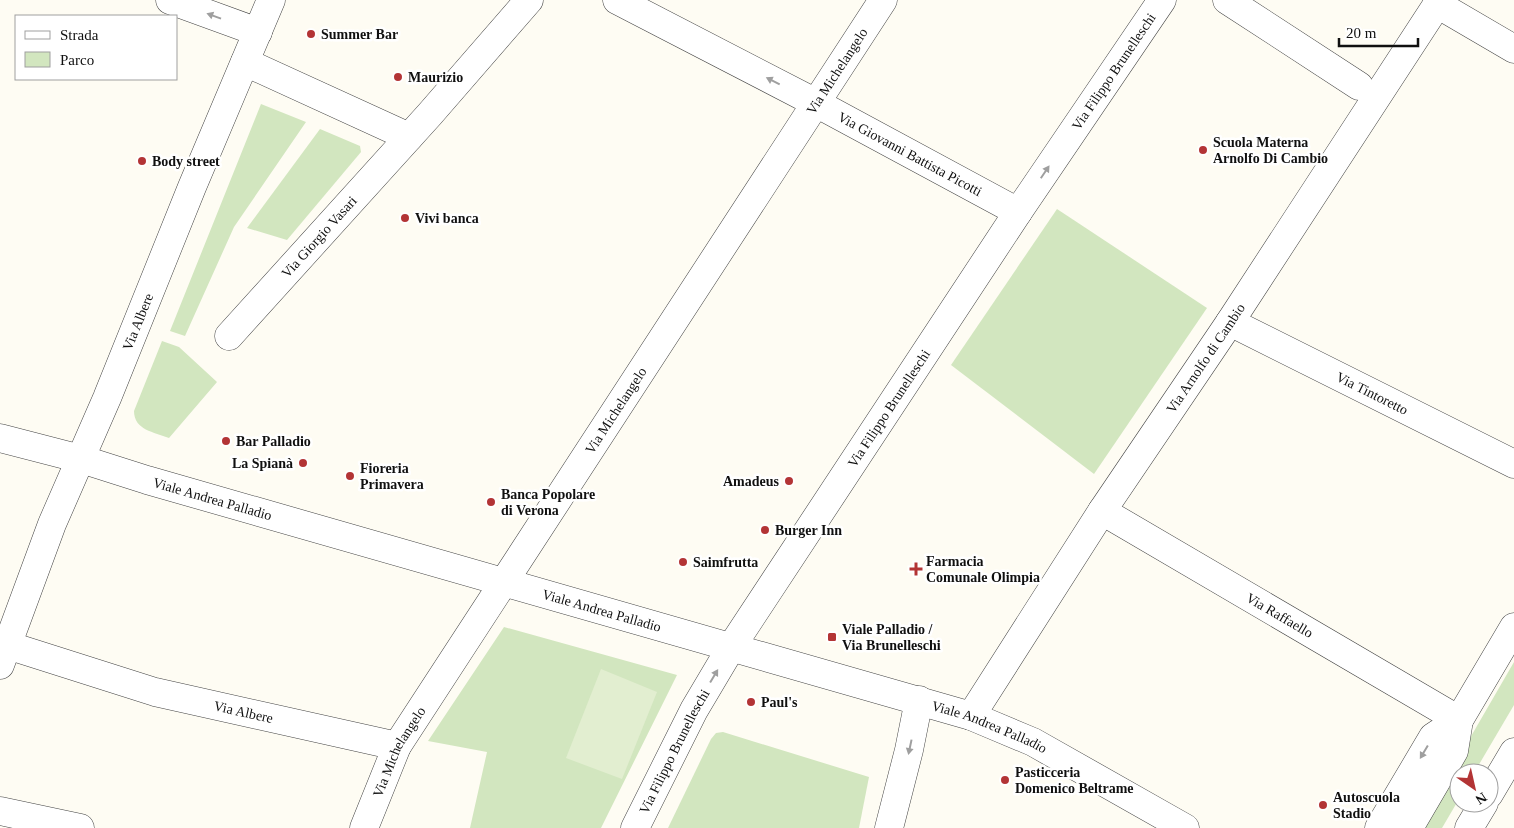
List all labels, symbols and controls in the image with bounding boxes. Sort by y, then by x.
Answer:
street label: Via Filippo Brunelleschi [1069,11,1159,133]
one-way arrow [206,12,221,20]
legend [15,15,178,80]
scale bar [1339,15,1418,47]
street label: Via Michelangelo [804,25,871,117]
text: 20 m [1346,25,1377,41]
text: Strada [60,27,99,43]
place label: Summer Bar [321,27,398,42]
marker: Summer Bar [305,28,317,40]
text: Parco [60,52,94,68]
place label: Maurizio [408,70,463,85]
marker: Maurizio [392,71,404,83]
one-way arrow [766,77,780,85]
street label: Via Giovanni Battista Picotti [835,109,985,199]
place label: Scuola Materna Arnolfo Di Cambio [1213,135,1328,166]
marker: Scuola Materna Arnolfo Di Cambio [1197,144,1209,156]
place label: Body street [152,154,220,169]
marker: Body street [136,155,148,167]
one-way arrow [1041,165,1050,179]
street label: Via Giorgio Vasari [279,193,360,281]
place label: Vivi banca [415,211,479,226]
marker: Vivi banca [399,212,411,224]
street label: Via Albere [120,291,156,353]
street label: Via Arnolfo di Cambio [1164,301,1248,416]
street label: Via Filippo Brunelleschi [845,347,933,470]
street label: Via Michelangelo [583,365,650,457]
street label: Via Tintoretto [1334,369,1410,418]
place label: Bar Palladio [236,434,311,449]
marker: Bar Palladio [220,435,232,447]
place label: La Spianà [232,456,293,471]
marker: La Spianà [297,457,309,469]
place label: Fioreria Primavera [360,461,424,492]
marker: Fioreria Primavera [344,470,356,482]
place label: Amadeus [723,474,780,489]
street label: Viale Andrea Palladio [151,475,273,523]
marker: Amadeus [783,475,795,487]
place label: Banca Popolare di Verona [501,487,595,518]
marker: Banca Popolare di Verona [485,496,497,508]
place label: Burger Inn [775,523,842,538]
marker: Burger Inn [759,524,771,536]
place label: Farmacia Comunale Olimpia [926,554,1040,585]
place label: Saimfrutta [693,555,758,570]
marker: Saimfrutta [677,556,689,568]
marker: Farmacia Comunale Olimpia [910,563,922,575]
street label: Viale Andrea Palladio [541,587,663,635]
street label: Via Raffaello [1243,590,1316,641]
place label: Viale Palladio / Via Brunelleschi [842,622,941,653]
marker: Viale Palladio / Via Brunelleschi [826,631,838,643]
one-way arrow [709,670,718,683]
street label: Via Filippo Brunelleschi [636,687,713,816]
place label: Paul's [761,695,798,710]
marker: Paul's [745,696,757,708]
street label: Via Albere [212,698,274,726]
street label: Viale Andrea Palladio [930,698,1050,756]
street label: Via Michelangelo [370,704,429,799]
one-way arrow [905,740,913,756]
one-way arrow [1419,745,1428,758]
north arrow [1449,763,1499,813]
place label: Pasticceria Domenico Beltrame [1015,765,1134,796]
marker: Pasticceria Domenico Beltrame [999,774,1011,786]
text: N [1473,789,1489,807]
place label: Autoscuola Stadio [1333,790,1400,821]
marker: Autoscuola Stadio [1317,799,1329,811]

